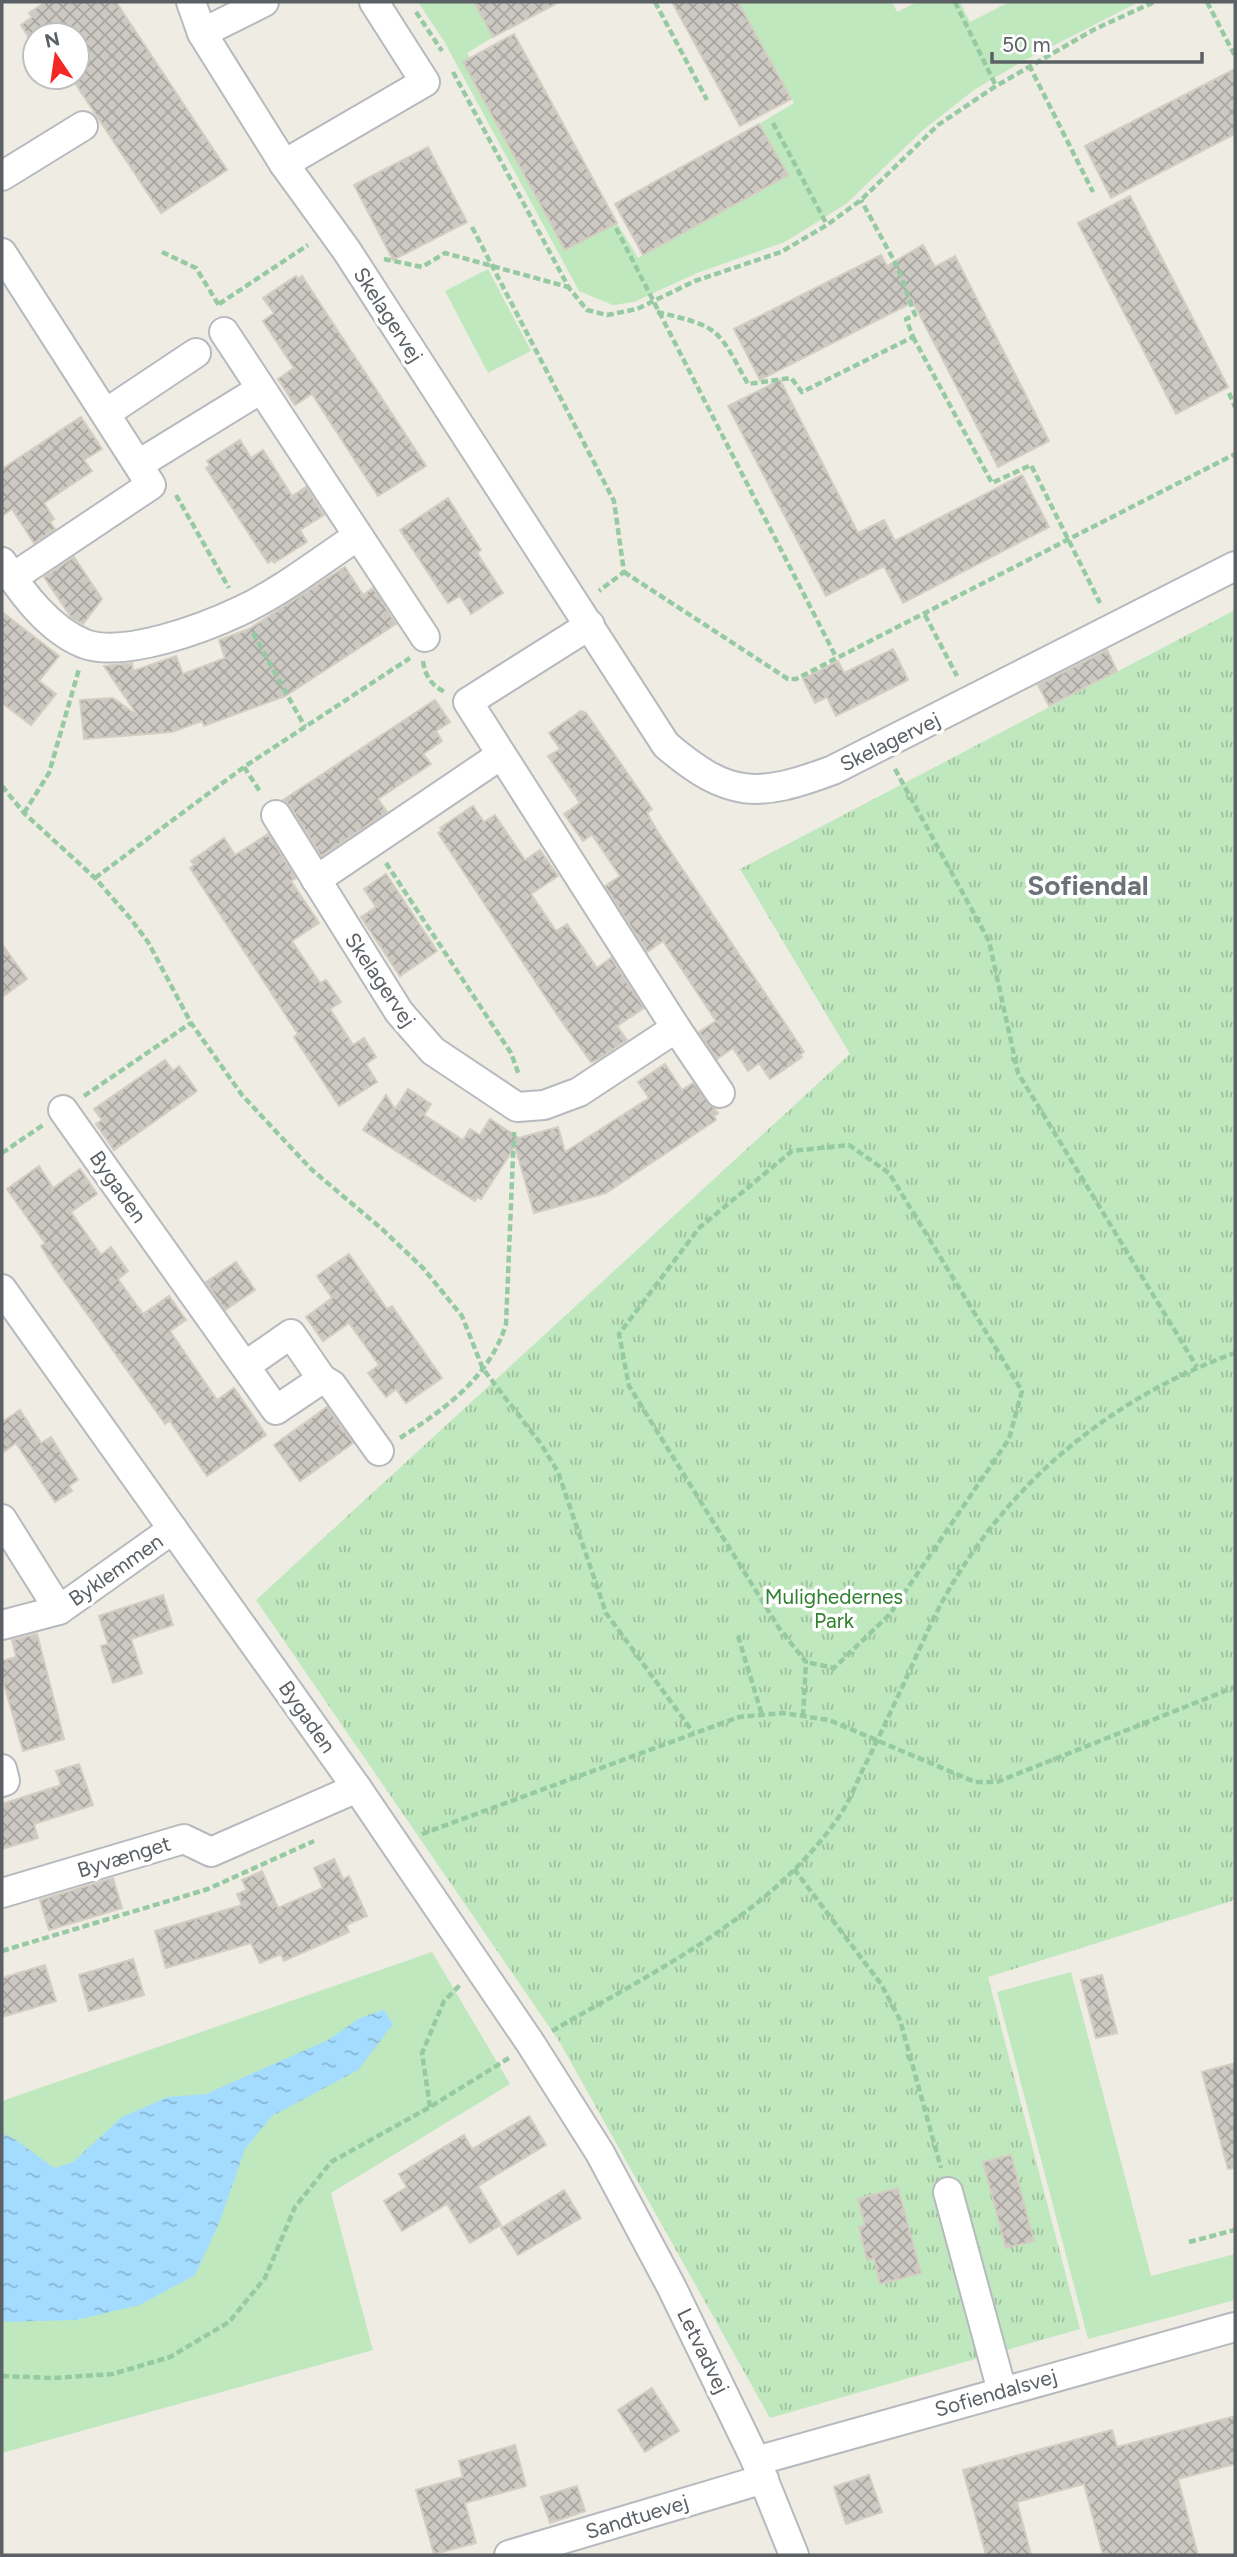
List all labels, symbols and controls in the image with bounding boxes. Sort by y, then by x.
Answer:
north arrow [21,21,91,91]
scale bar [992,21,1202,65]
text: N [43,27,62,53]
text: 50 m [1002,32,1051,57]
street label: Skelagervej [348,262,428,367]
street label: Skelagervej [836,707,944,777]
district label: Sofiendal [1027,868,1149,902]
street label: Skelagervej [340,928,421,1032]
street label: Bygaden [85,1146,152,1228]
street label: Byklemmen [64,1528,168,1611]
park label: Mulighedernes Park [765,1584,903,1633]
street label: Bygaden [274,1676,341,1758]
street label: Byvænget [74,1830,174,1883]
street label: Letvadvej [672,2304,735,2398]
street label: Sofiendalsvej [932,2363,1060,2422]
street label: Sandtuevej [582,2489,691,2544]

